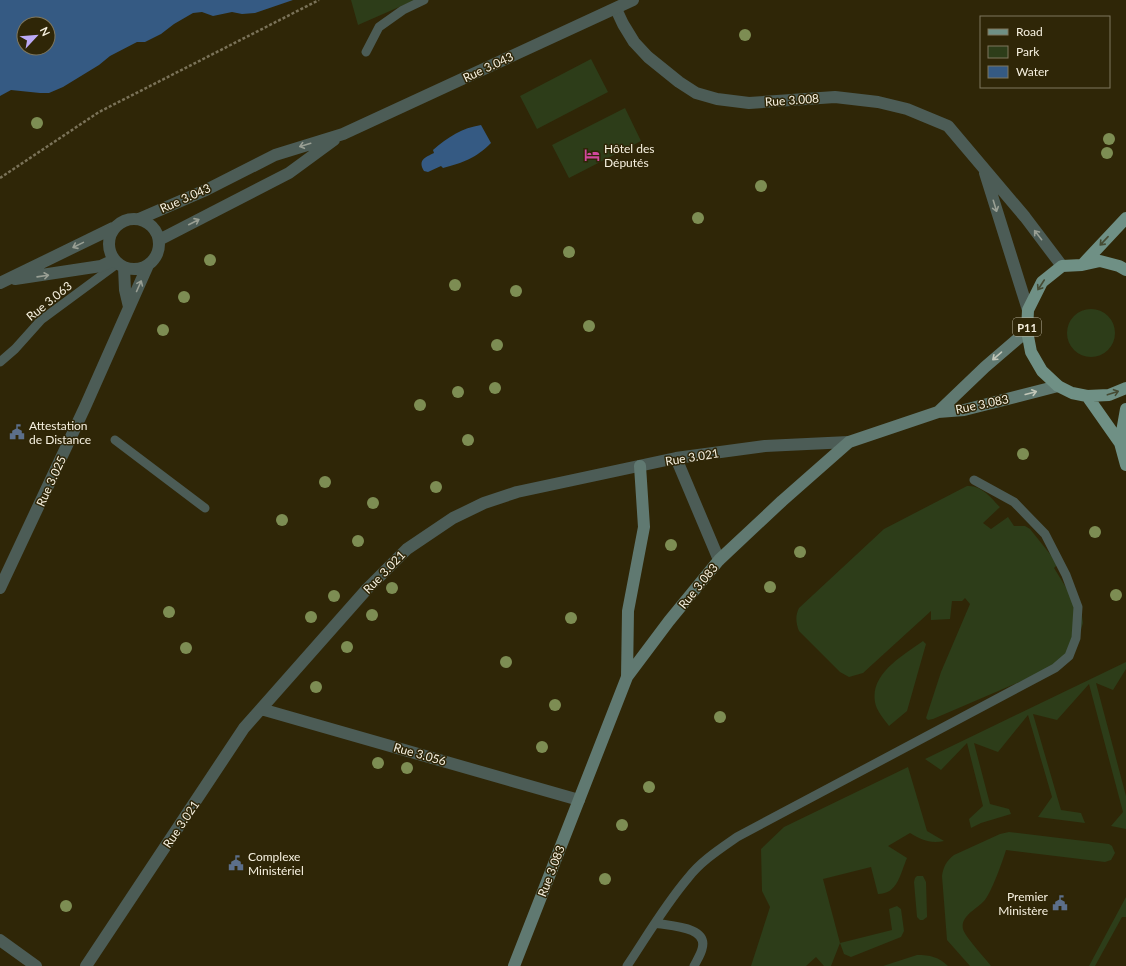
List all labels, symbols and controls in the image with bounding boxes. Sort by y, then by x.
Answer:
north arrow [16,16,56,56]
legend [980,16,1110,88]
text: Road [1016,24,1043,39]
text: N [38,25,53,38]
text: Park [1016,44,1040,59]
street label: Rue 3.043 [460,49,516,85]
text: Water [1016,64,1049,79]
street label: Rue 3.008 [765,91,820,109]
place label: Hôtel des Députés [604,141,654,170]
one-way arrow [299,142,312,149]
hotel icon: Hôtel des Députés [583,146,601,164]
street label: Rue 3.043 [157,180,213,216]
one-way arrow [992,199,999,212]
one-way arrow [187,218,199,225]
one-way arrow [1034,229,1043,240]
one-way arrow [1099,236,1109,246]
one-way arrow [72,242,84,249]
one-way arrow [36,272,49,280]
street label: Rue 3.063 [23,278,75,324]
one-way arrow [135,280,143,292]
one-way arrow [1037,280,1045,291]
road number: P11 [1013,318,1041,336]
one-way arrow [992,352,1003,361]
one-way arrow [1107,388,1119,396]
one-way arrow [1024,389,1037,396]
street label: Rue 3.083 [954,391,1010,417]
place label: Attestation de Distance [29,418,91,447]
public building icon: Attestation de Distance [8,423,26,441]
street label: Rue 3.021 [664,445,720,469]
street label: Rue 3.025 [33,453,69,509]
street label: Rue 3.021 [360,547,408,597]
street label: Rue 3.083 [675,560,721,612]
street label: Rue 3.056 [392,739,448,769]
street label: Rue 3.021 [160,797,202,851]
street label: Rue 3.083 [534,843,568,899]
place label: Complexe Ministériel [248,849,304,878]
public building icon: Complexe Ministériel [227,854,245,872]
place label: Premier Ministère [998,889,1049,918]
public building icon: Premier Ministère [1051,894,1069,912]

